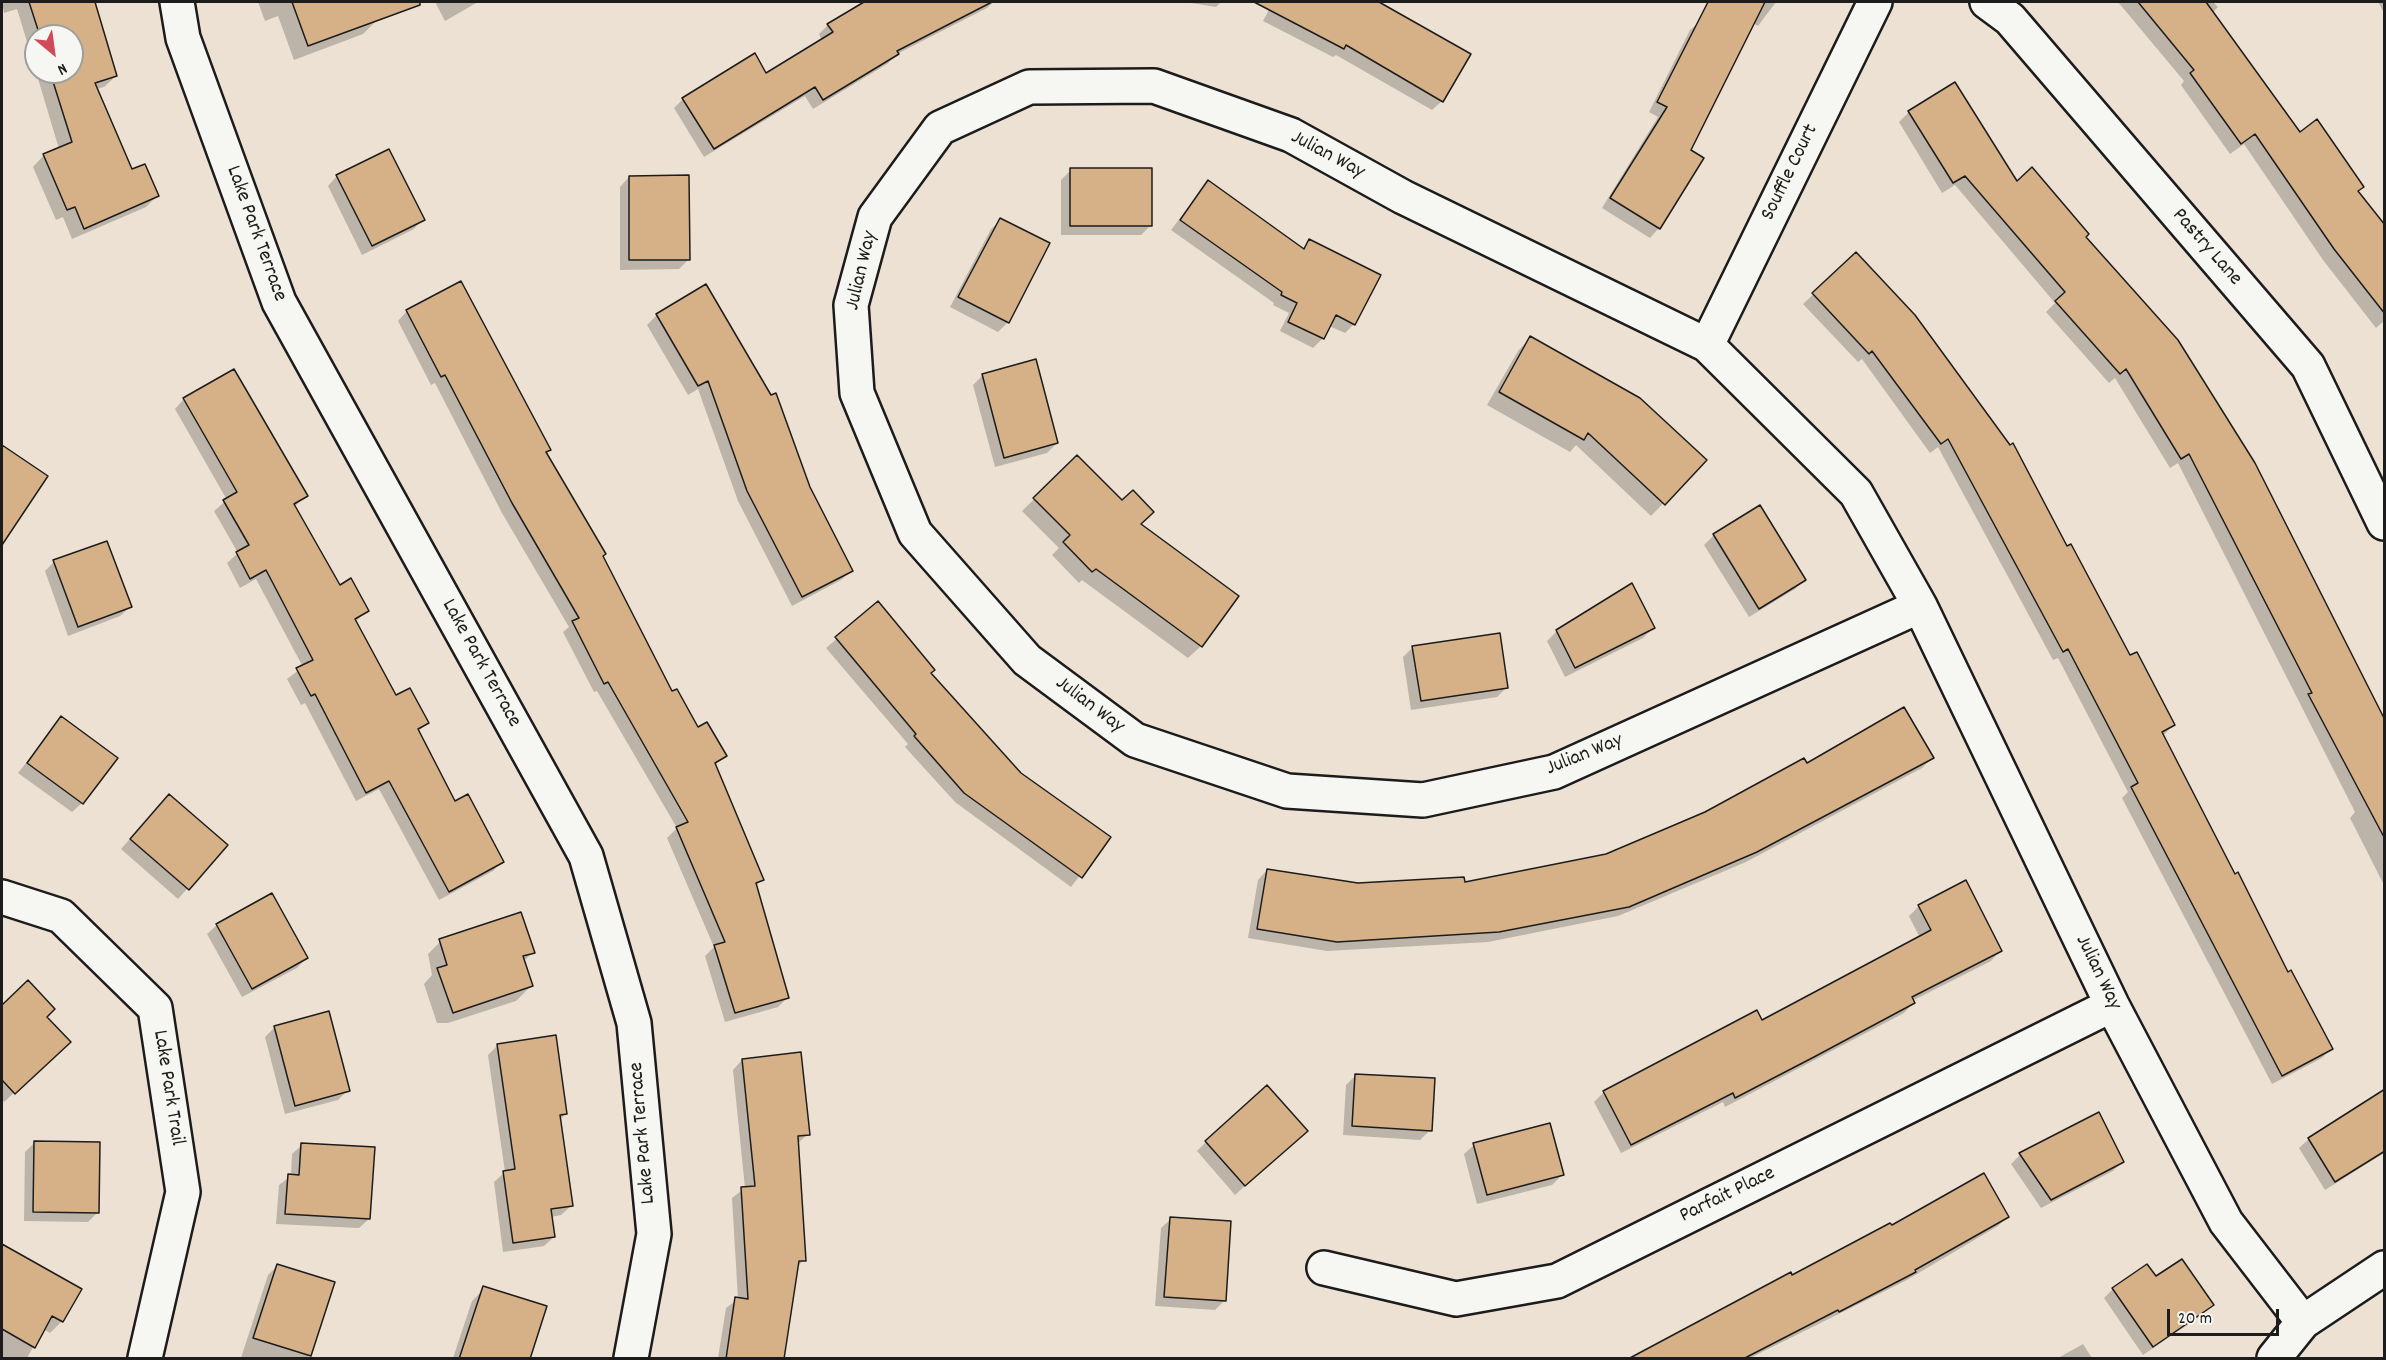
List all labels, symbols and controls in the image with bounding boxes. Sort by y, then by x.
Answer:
north arrow [24,24,84,84]
text: N [53,56,71,80]
street label: Souffle Court [1757,121,1825,225]
street label: Julian Way [1286,126,1368,186]
street label: Lake Park Terrace [219,163,291,305]
street label: Pastry Lane [2166,204,2246,292]
street label: Julian Way [842,229,884,313]
street label: Lake Park Terrace [434,596,526,732]
street label: Julian Way [1049,672,1129,740]
street label: Julian Way [1543,729,1627,783]
street label: Julian Way [2068,931,2126,1015]
street label: Lake Park Trail [145,1028,189,1148]
street label: Lake Park Terrace [625,1061,663,1205]
street label: Parfait Place [1676,1162,1780,1230]
scale bar [2170,1297,2282,1335]
text: 20 m [2178,1307,2212,1332]

